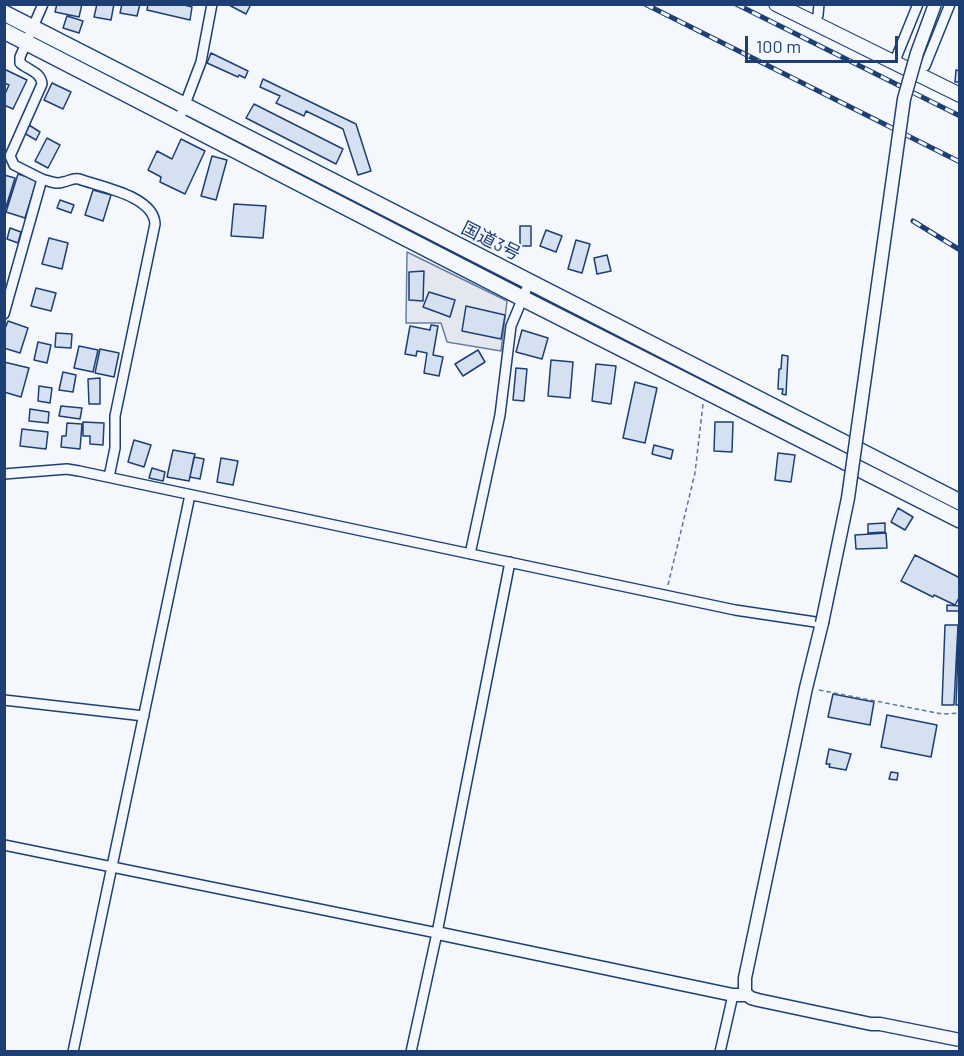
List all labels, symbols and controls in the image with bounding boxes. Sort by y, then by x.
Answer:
scale bar [748,24,901,62]
text: 100 m [756,35,801,57]
street label: 国道3号 [458,217,524,265]

